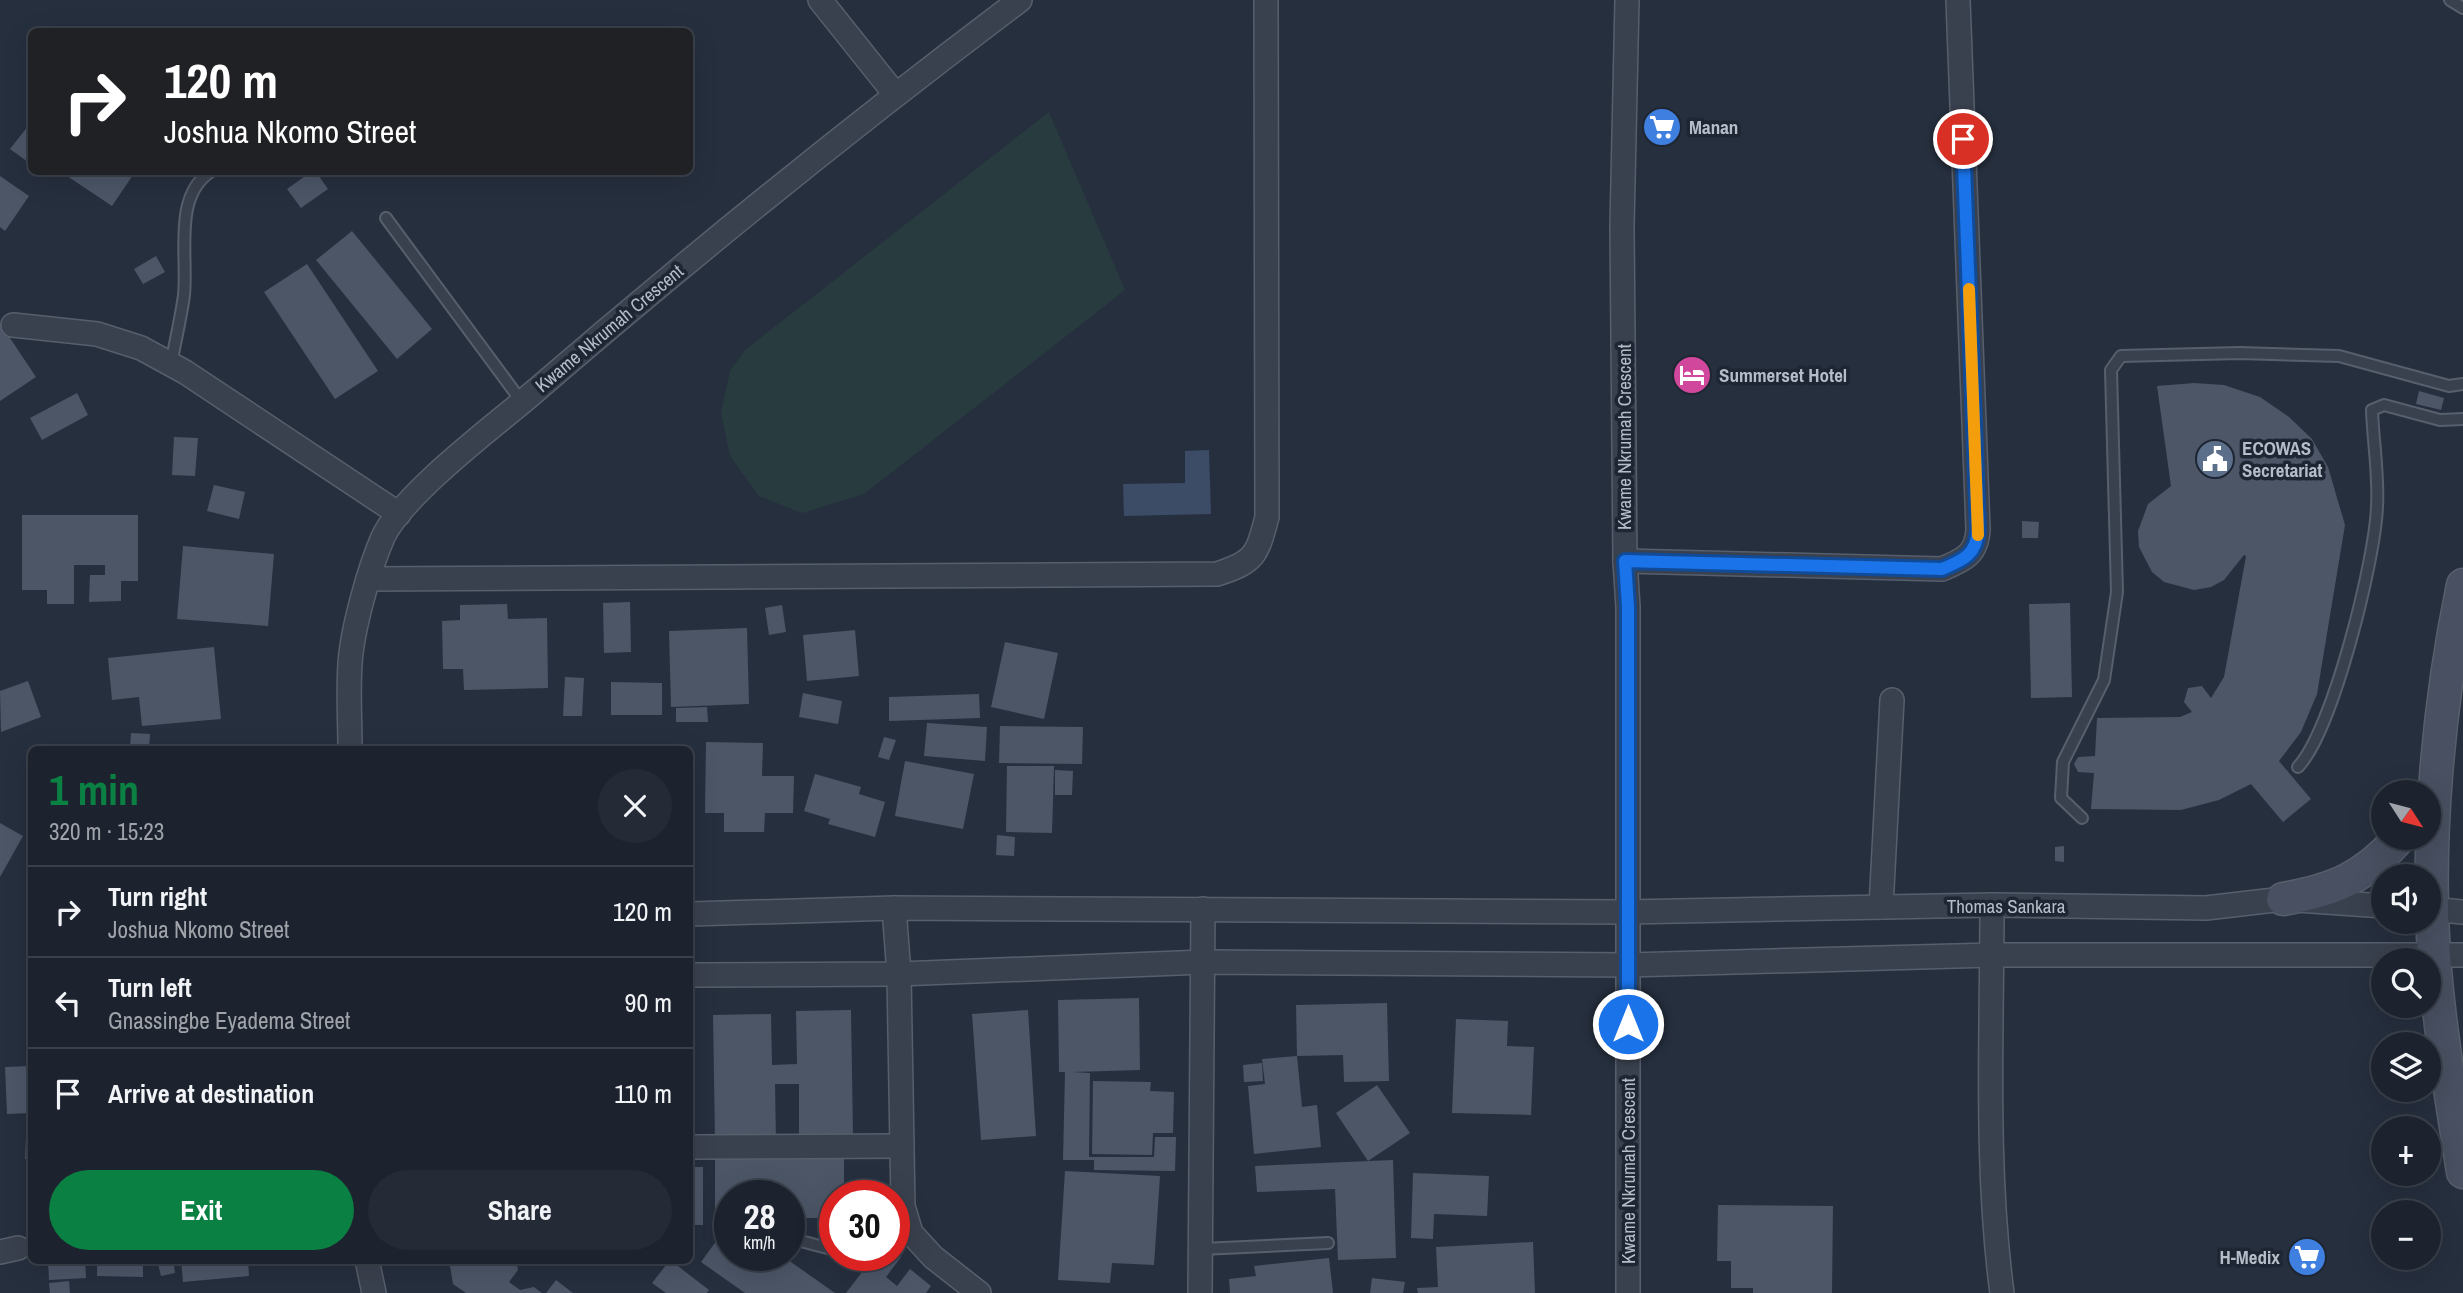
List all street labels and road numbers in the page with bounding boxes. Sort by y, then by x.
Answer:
street label: Kwame Nkrumah Crescent [529,258,689,398]
street label: Kwame Nkrumah Crescent [1611,343,1637,530]
street label: Thomas Sankara [1947,893,2066,919]
street label: Kwame Nkrumah Crescent [1615,1077,1641,1264]

